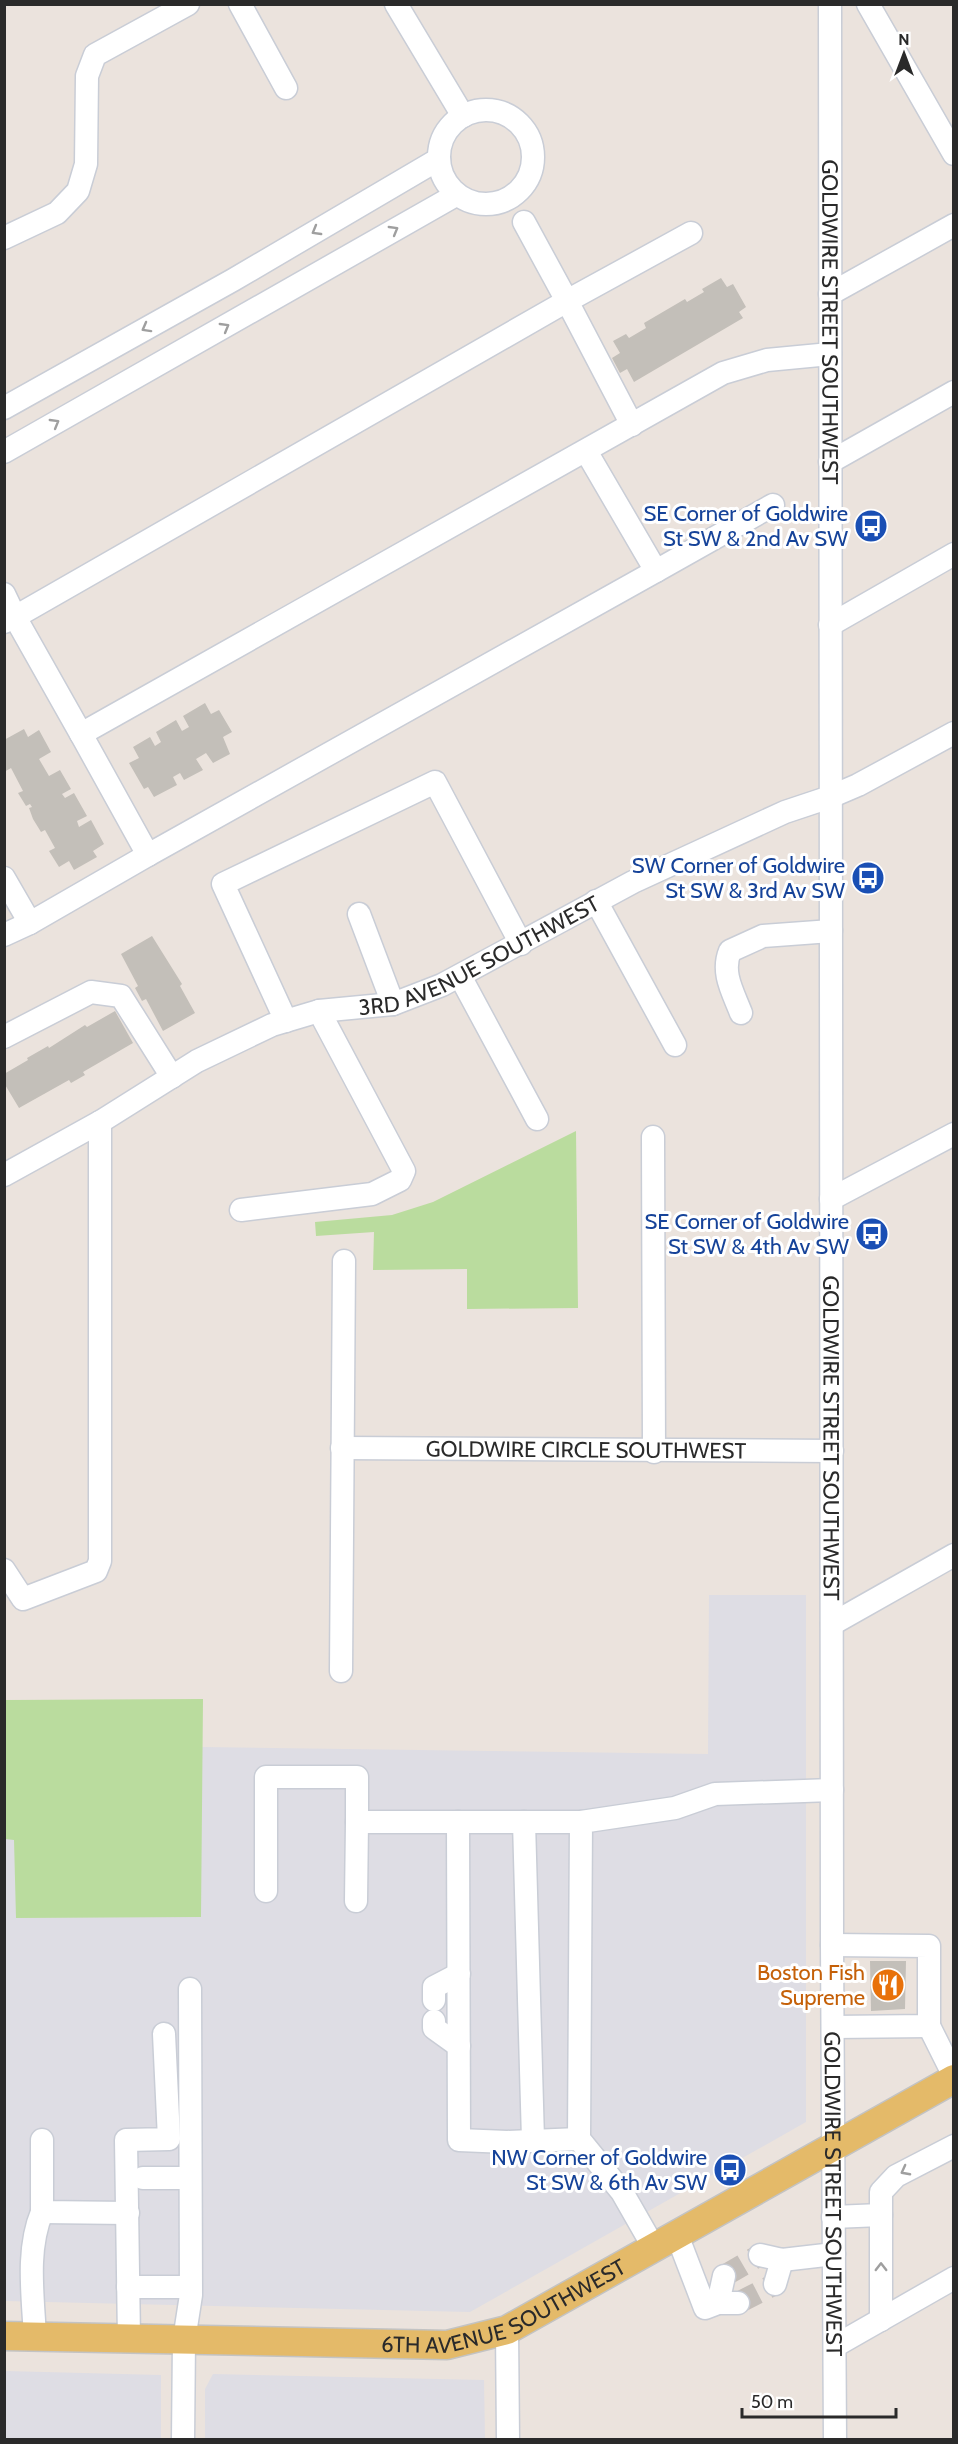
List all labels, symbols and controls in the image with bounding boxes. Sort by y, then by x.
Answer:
north arrow [874,24,934,84]
text: N [898,30,910,49]
street label: GOLDWIRE STREET SOUTHWEST [817,159,844,485]
one-way arrow [312,224,322,236]
one-way arrow [388,226,399,237]
one-way arrow [142,321,153,332]
one-way arrow [219,322,229,334]
one-way arrow [49,419,60,430]
place label: SE Corner of Goldwire St SW & 2nd Av SW [643,500,848,552]
bus stop icon: SE Corner of Goldwire St SW & 2nd Av SW [853,508,889,544]
place label: SW Corner of Goldwire St SW & 3rd Av SW [632,852,845,904]
bus stop icon: SW Corner of Goldwire St SW & 3rd Av SW [850,860,886,896]
street label: 3RD AVENUE SOUTHWEST [357,889,604,1021]
place label: SE Corner of Goldwire St SW & 4th Av SW [644,1208,849,1260]
bus stop icon: SE Corner of Goldwire St SW & 4th Av SW [854,1216,890,1252]
street label: GOLDWIRE STREET SOUTHWEST [818,1275,845,1601]
street label: GOLDWIRE CIRCLE SOUTHWEST [426,1435,747,1464]
place label: Boston Fish Supreme [757,1959,865,2011]
restaurant icon: Boston Fish Supreme [870,1967,906,2003]
street label: GOLDWIRE STREET SOUTHWEST [819,2031,848,2357]
place label: NW Corner of Goldwire St SW & 6th Av SW [491,2144,707,2196]
bus stop icon: NW Corner of Goldwire St SW & 6th Av SW [712,2152,748,2188]
one-way arrow [901,2164,911,2175]
street label: 6TH AVENUE SOUTHWEST [381,2253,631,2359]
one-way arrow [875,2263,887,2272]
scale bar [742,2381,896,2419]
text: 50 m [751,2391,793,2413]

